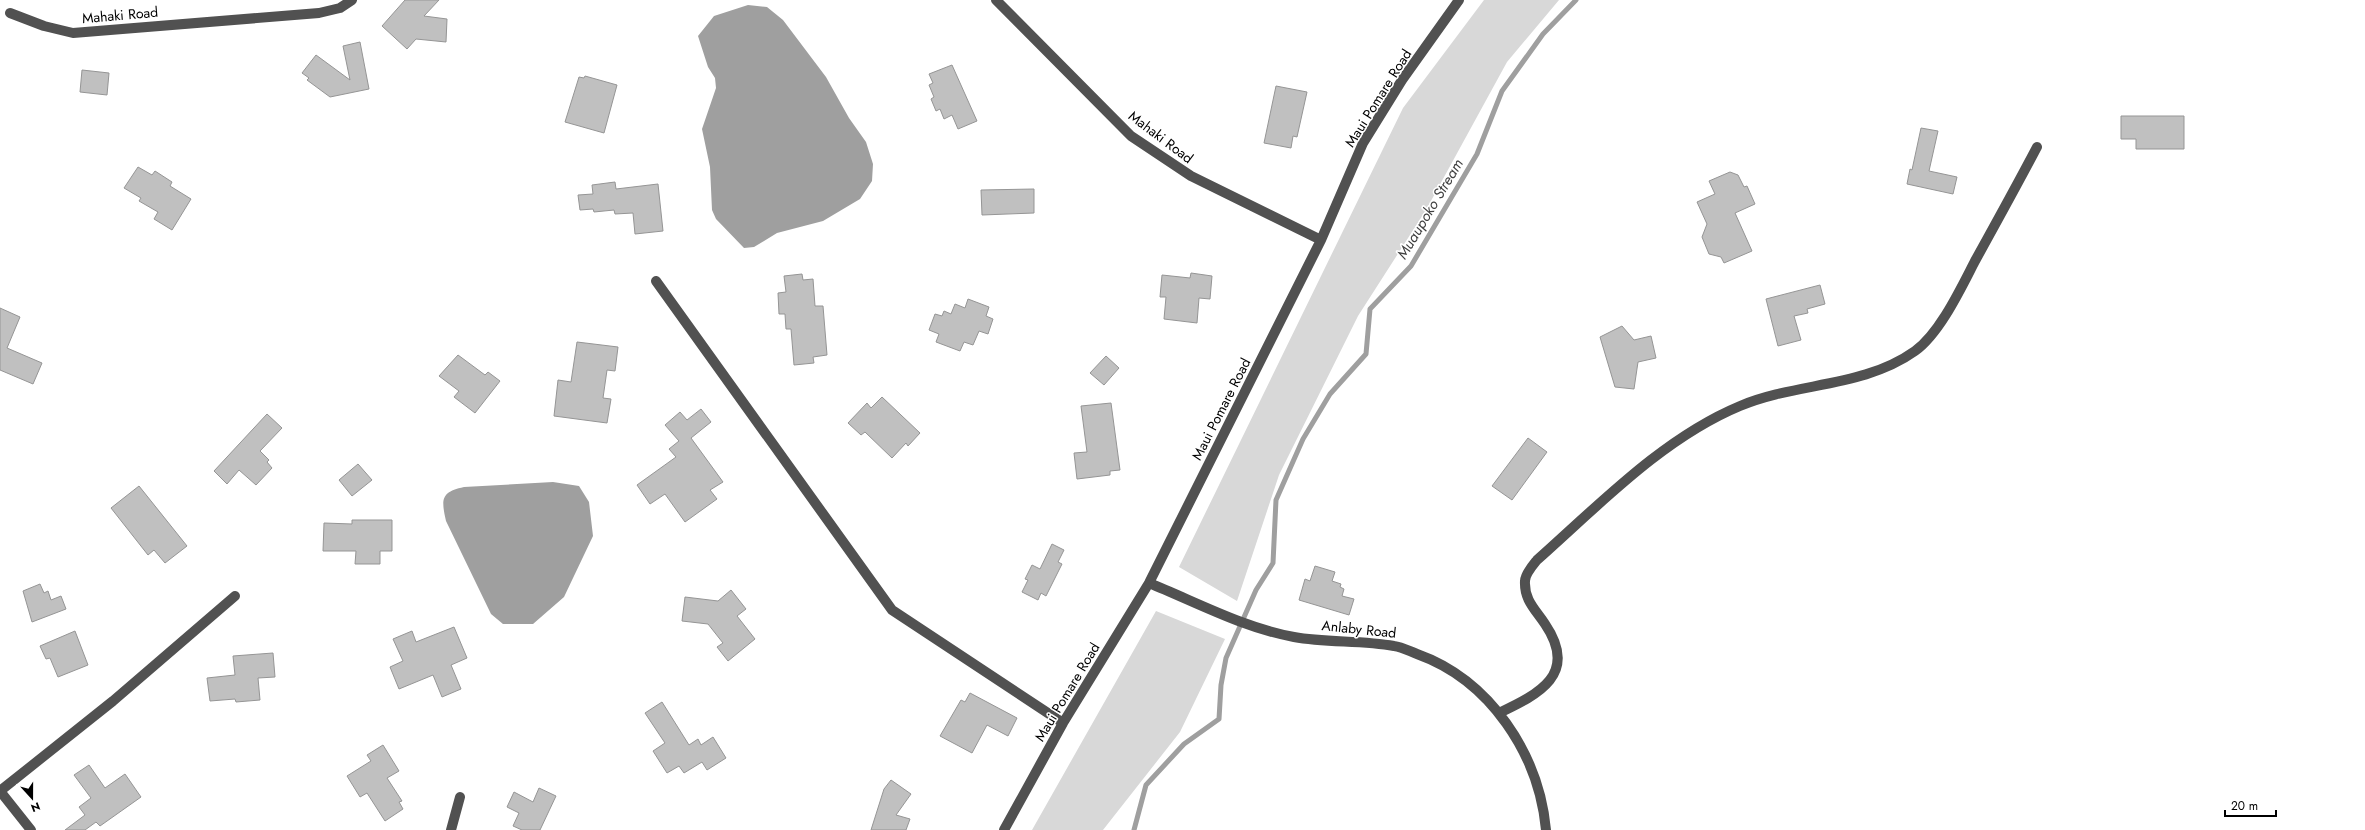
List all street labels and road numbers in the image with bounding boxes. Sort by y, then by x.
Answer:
street label: Mahaki Road [81,2,159,28]
street label: Maui Pomare Road [1340,45,1416,151]
street label: Mahaki Road [1124,106,1198,168]
street label: Maui Pomare Road [1187,355,1255,463]
street label: Anlaby Road [1321,615,1397,643]
street label: Maui Pomare Road [1030,639,1104,745]

